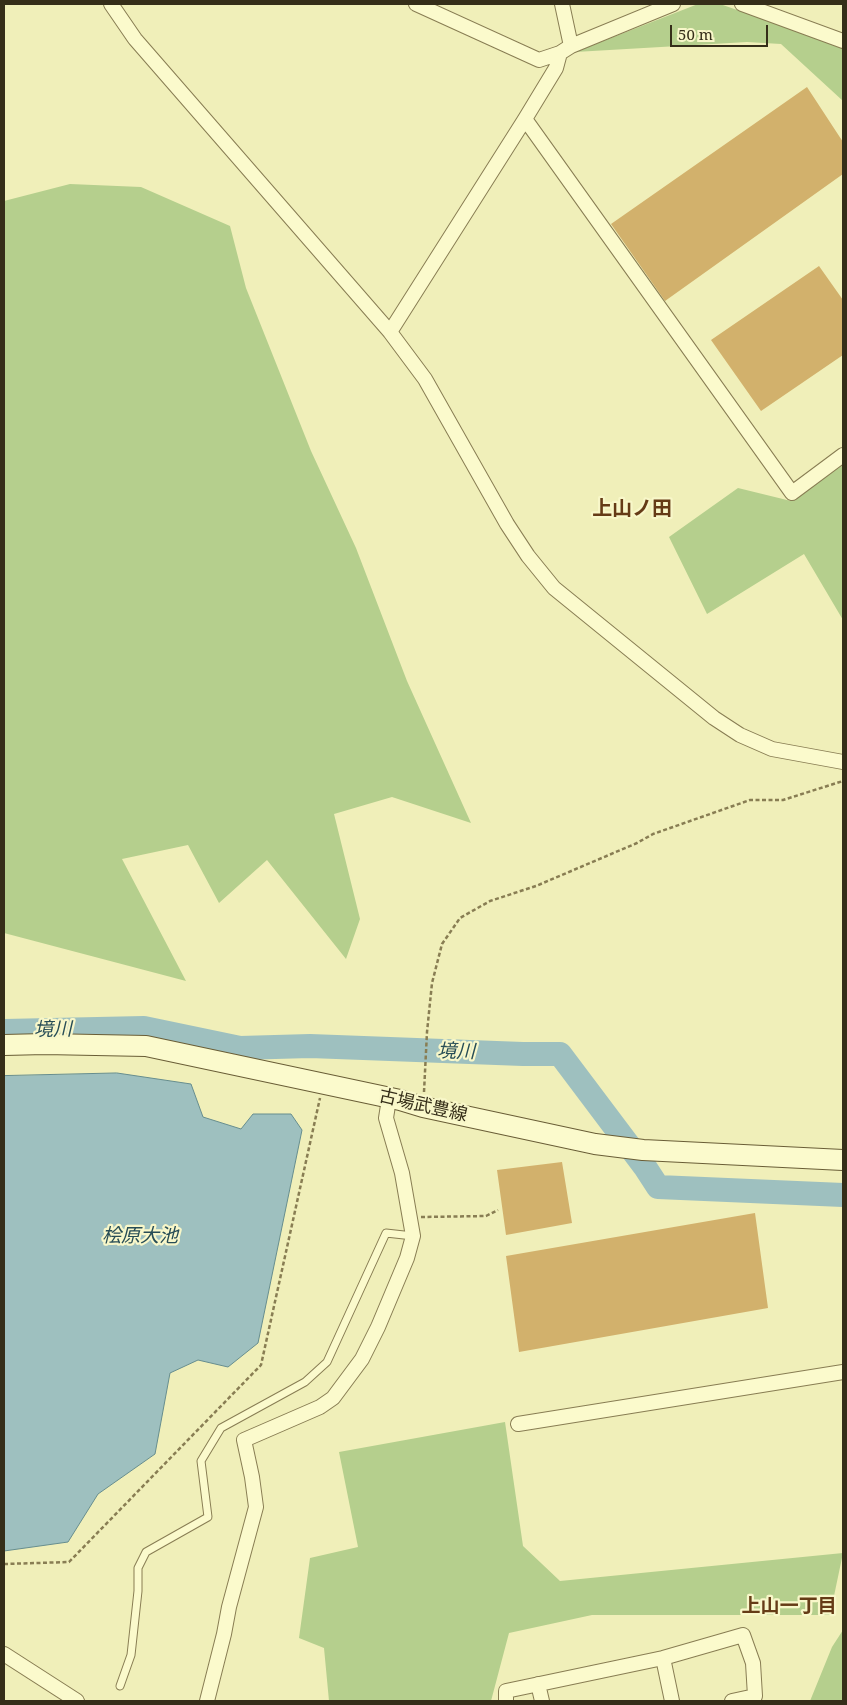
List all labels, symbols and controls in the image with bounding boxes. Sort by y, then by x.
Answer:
scale bar [672,15,770,47]
text: 50 m [678,24,713,44]
district label: 上山ノ田 [592,497,672,521]
water label: 境川 [34,1018,72,1042]
water label: 境川 [437,1040,475,1064]
street label: 古場武豊線 [377,1085,469,1127]
water label: 桧原大池 [102,1226,178,1248]
district label: 上山一丁目 [742,1596,836,1618]

